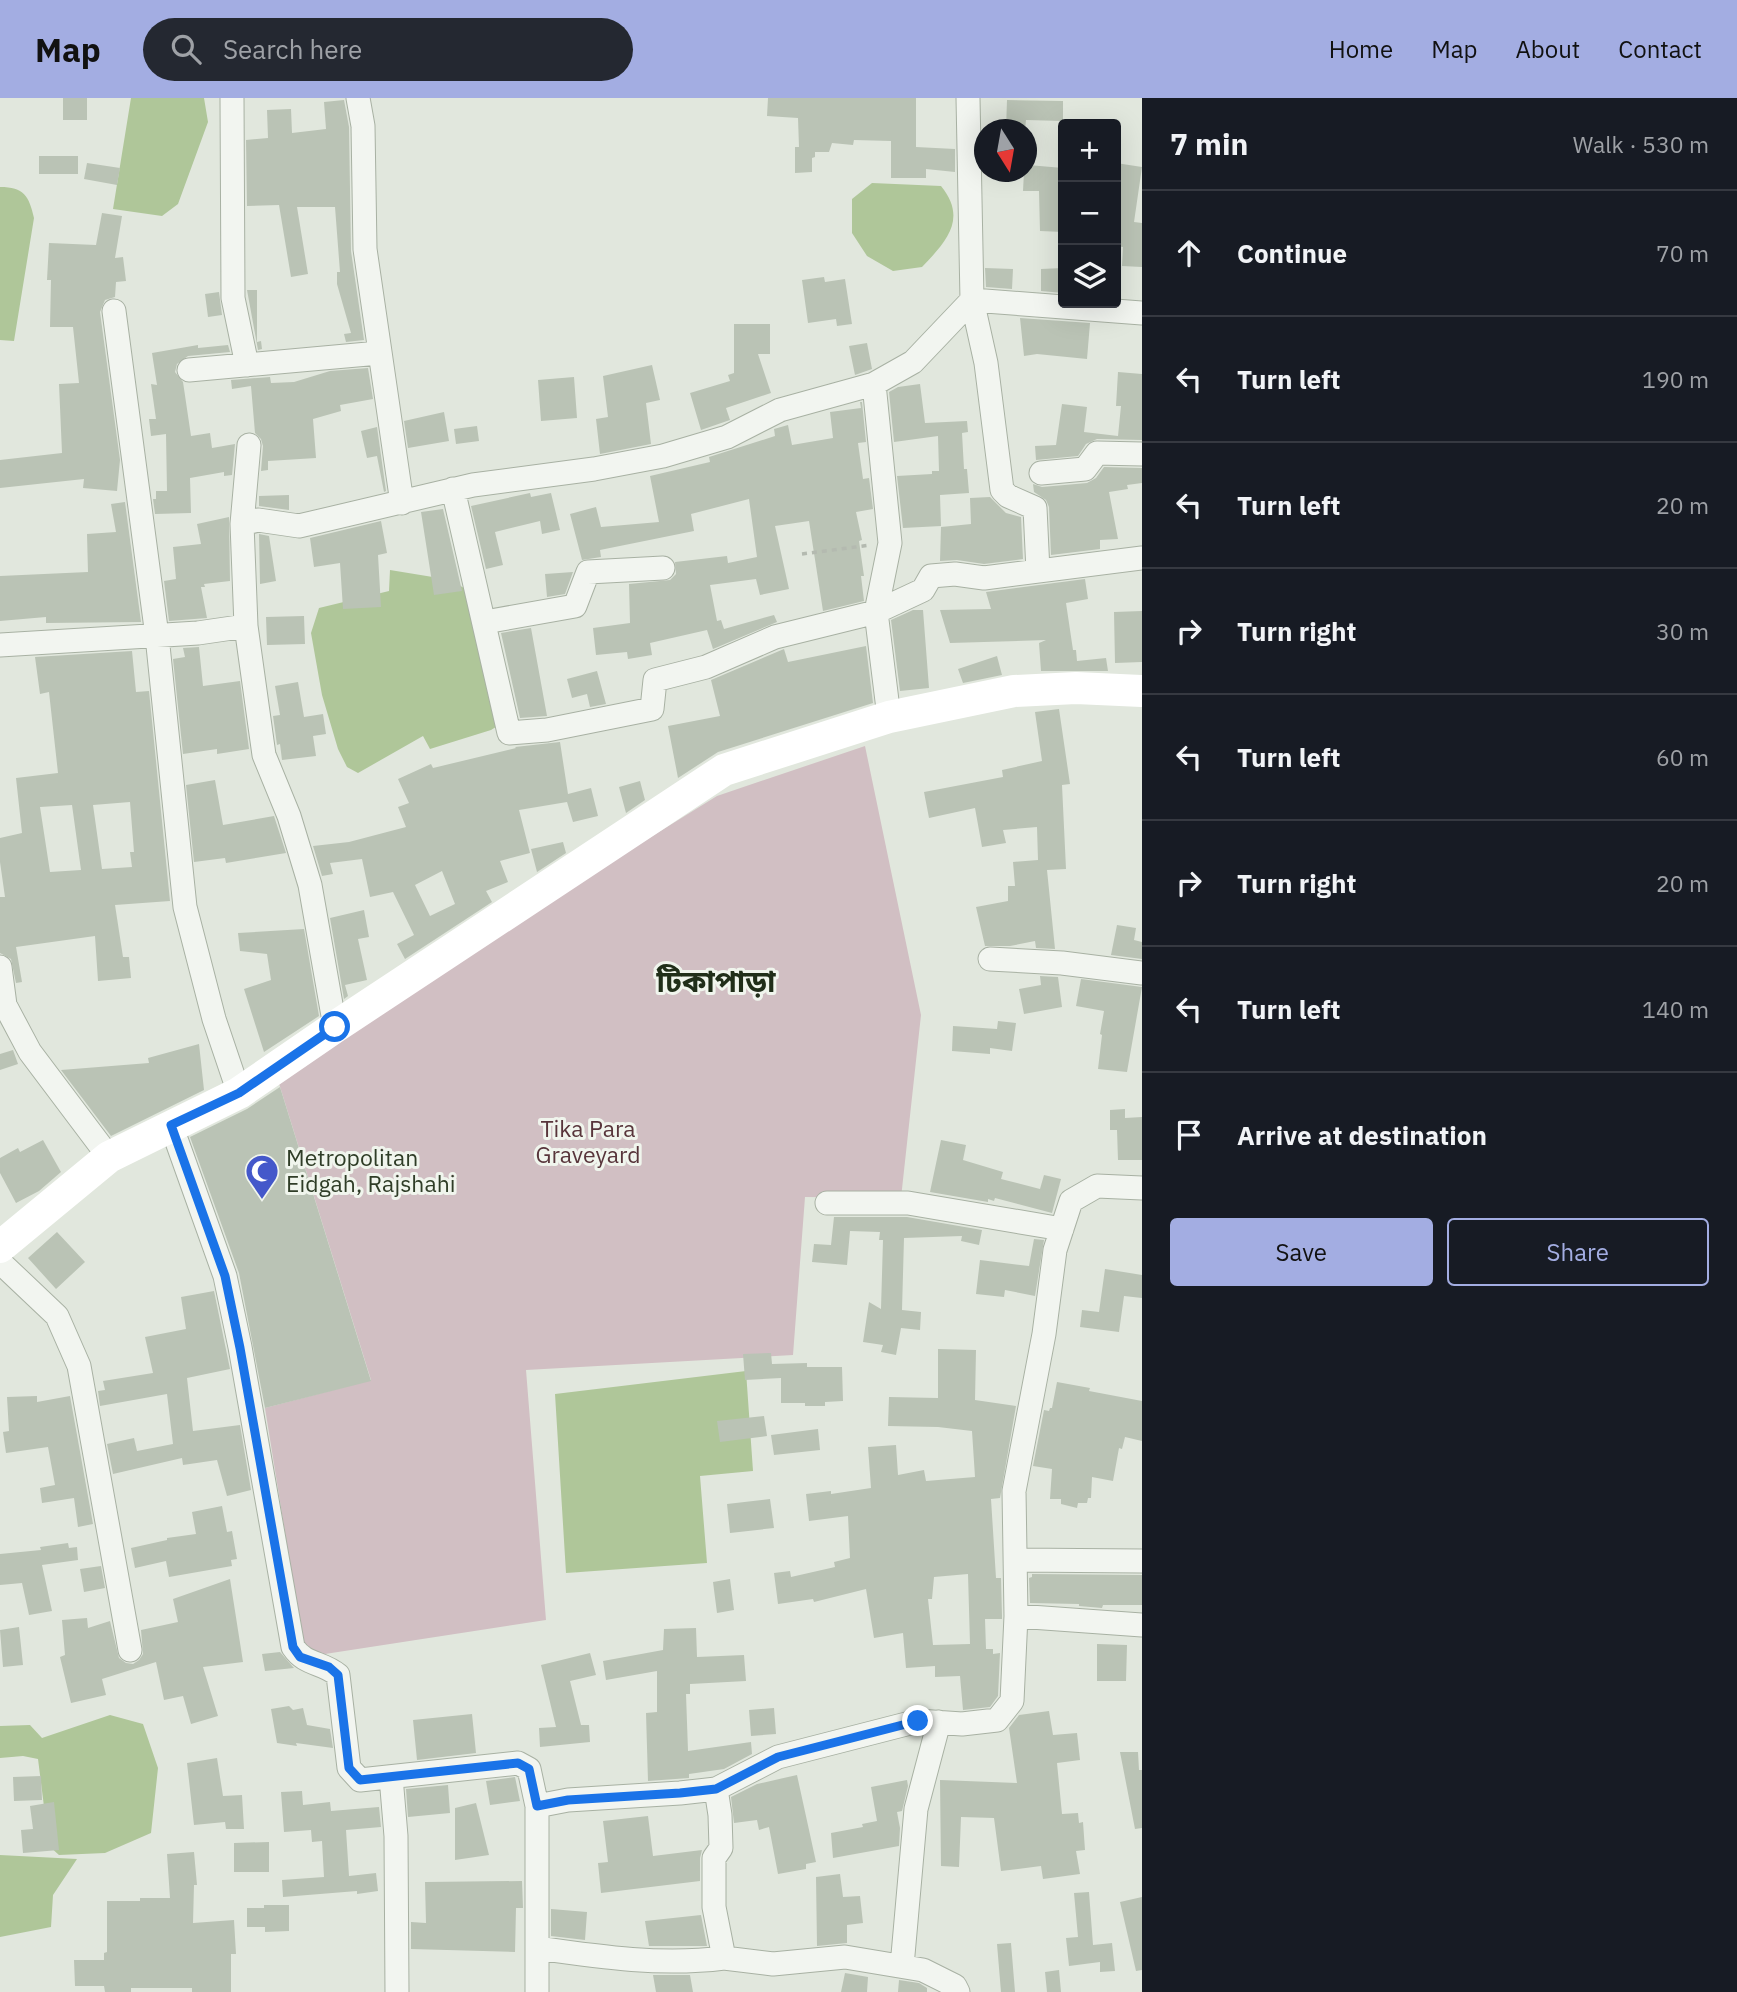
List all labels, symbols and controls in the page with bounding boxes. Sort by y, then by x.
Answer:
search box [143,18,633,81]
text: Map [35,28,101,71]
icon: search [167,30,205,68]
text: Search here [223,32,362,66]
text: Home [1329,33,1393,65]
text: Map [1431,33,1477,65]
text: About [1515,33,1580,65]
text: Contact [1618,33,1702,65]
north arrow [974,119,1037,182]
map controls [1058,119,1121,308]
button: + [1058,119,1121,182]
text: 7 min [1170,124,1248,163]
text: Walk · 530 m [1573,129,1709,159]
button: − [1058,182,1121,245]
icon: ahead [1170,234,1208,272]
text: Continue [1237,236,1347,270]
text: 70 m [1656,238,1709,268]
button: layers [1058,245,1121,308]
icon: left [1170,360,1208,398]
text: Turn left [1237,362,1340,396]
text: 190 m [1642,364,1709,394]
icon: left [1170,486,1208,524]
text: Turn left [1237,488,1340,522]
text: 20 m [1656,490,1709,520]
icon: right [1170,612,1208,650]
text: Turn right [1237,614,1356,648]
text: 30 m [1656,616,1709,646]
icon: left [1170,738,1208,776]
text: Turn left [1237,740,1340,774]
text: 60 m [1656,742,1709,772]
icon: right [1170,864,1208,902]
text: Turn right [1237,866,1356,900]
text: 20 m [1656,868,1709,898]
district label: টিকাপাড়া [656,961,776,1000]
icon: left [1170,990,1208,1028]
text: Turn left [1237,992,1340,1026]
text: 140 m [1642,994,1709,1024]
route start [319,1011,350,1042]
park label: Tika Para Graveyard [535,1113,641,1169]
icon: arrive [1170,1116,1208,1154]
text: Arrive at destination [1237,1118,1487,1152]
place label: Metropolitan Eidgah, Rajshahi [286,1142,456,1198]
mosque icon: Metropolitan Eidgah, Rajshahi [243,1152,281,1201]
button: Save [1170,1218,1433,1286]
button: Share [1447,1218,1709,1286]
route end [902,1705,933,1736]

